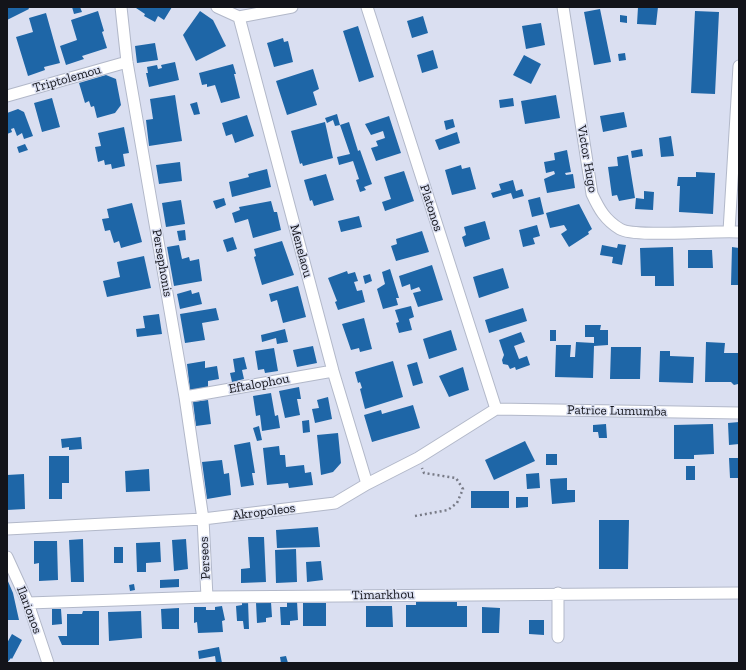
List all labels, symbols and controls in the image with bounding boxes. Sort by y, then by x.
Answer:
street label: Triptolemou [31,62,103,96]
street label: Victor Hugo [573,124,601,194]
street label: Platonos [416,183,446,233]
street label: Menelaou [286,223,316,279]
street label: Persephonis [148,228,176,298]
street label: Eftalophou [227,371,291,397]
street label: Patrice Lumumba [567,402,667,420]
street label: Akropoleos [232,500,296,524]
street label: Perseos [196,536,214,580]
street label: Ilarionos [13,584,45,636]
street label: Timarkhou [352,587,414,603]

